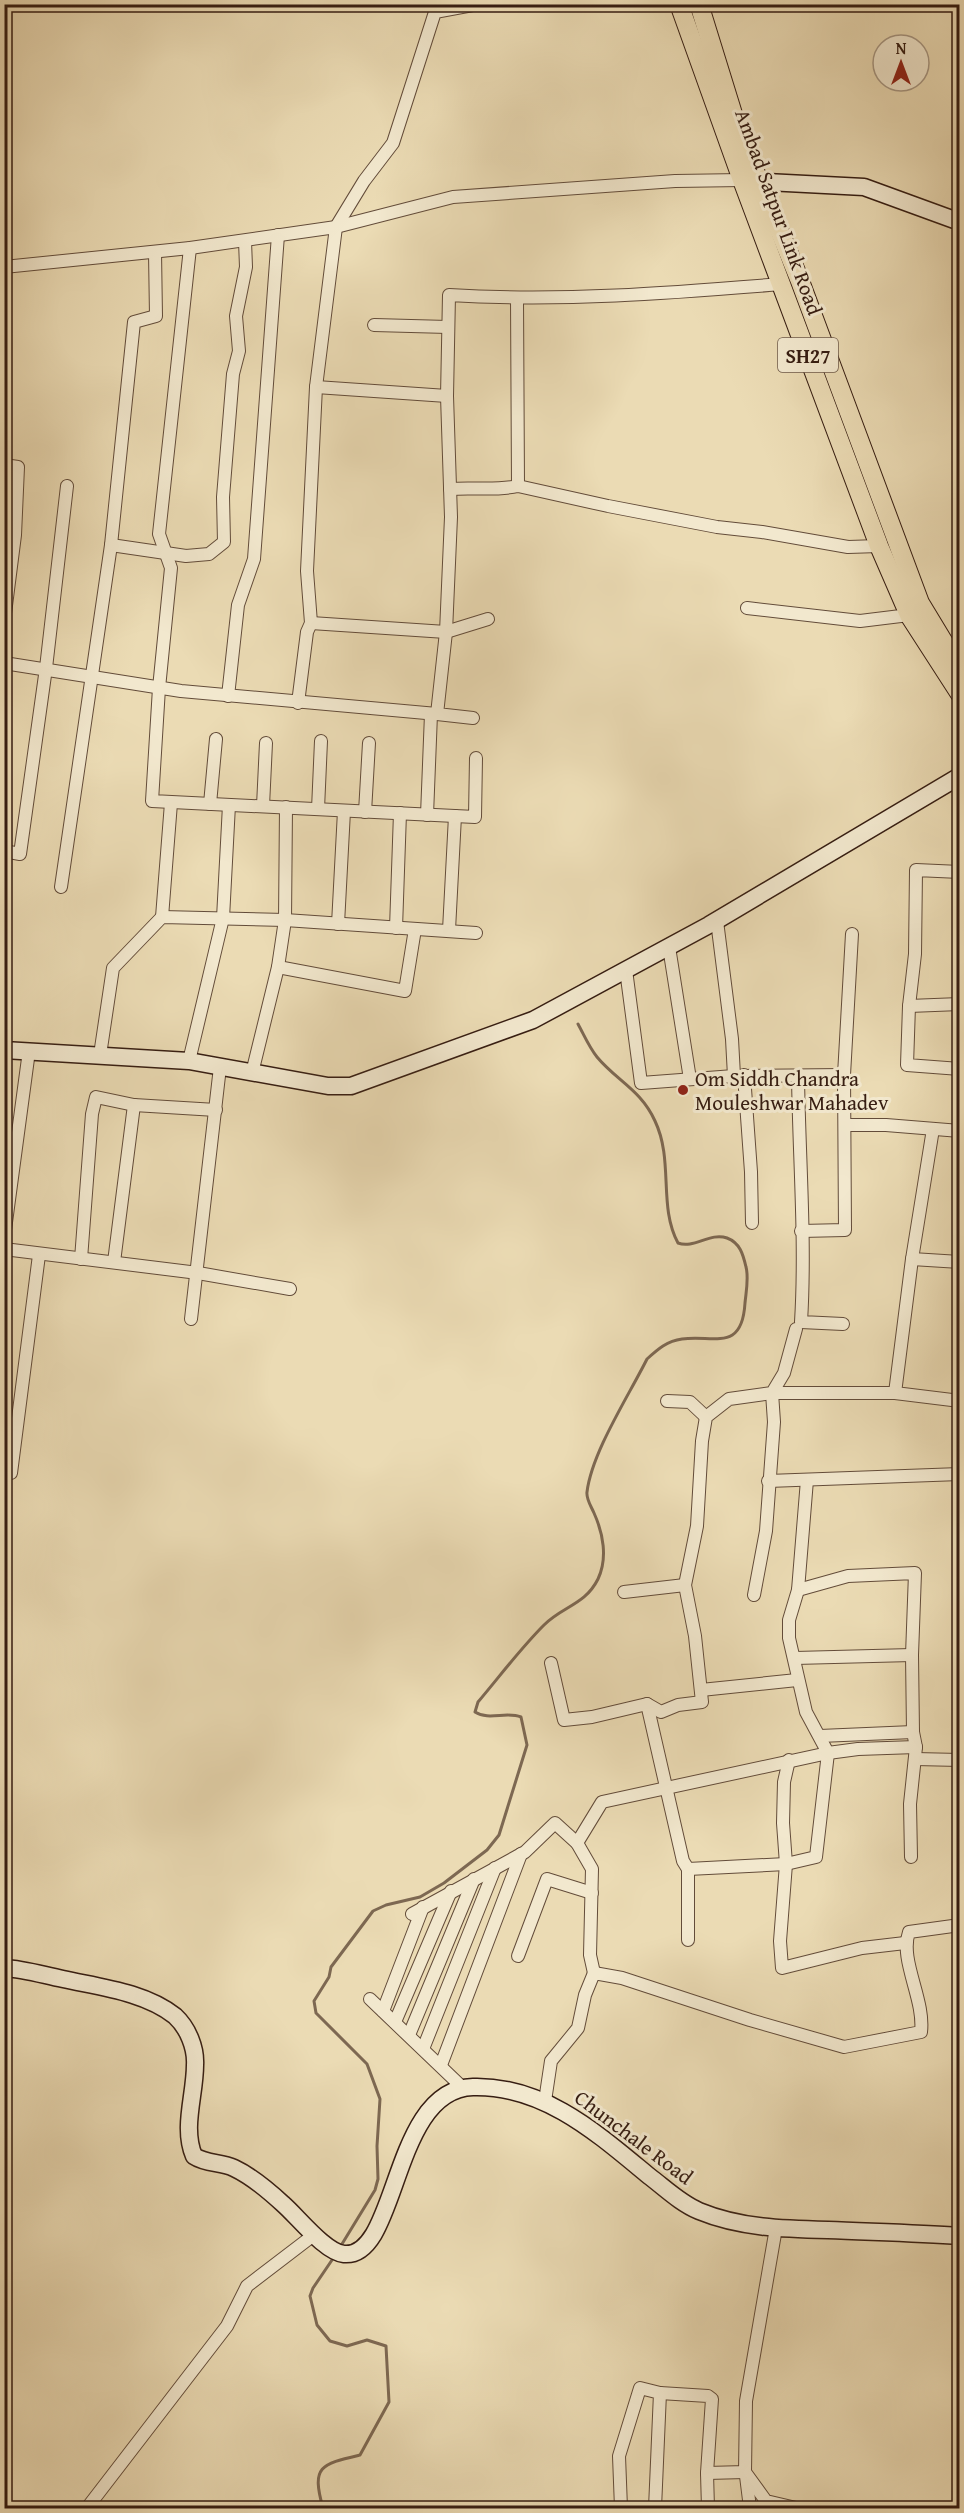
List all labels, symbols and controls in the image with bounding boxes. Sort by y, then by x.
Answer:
north arrow [871,33,931,93]
text: N [896,36,907,60]
street label: Ambad Satpur Link Road [727,105,831,320]
road number: SH27 [778,338,838,372]
place label: Om Siddh Chandra Mouleshwar Mahadev [695,1063,889,1118]
marker: Om Siddh Chandra Mouleshwar Mahadev [676,1083,690,1097]
street label: Chunchale Road [568,2082,700,2192]

